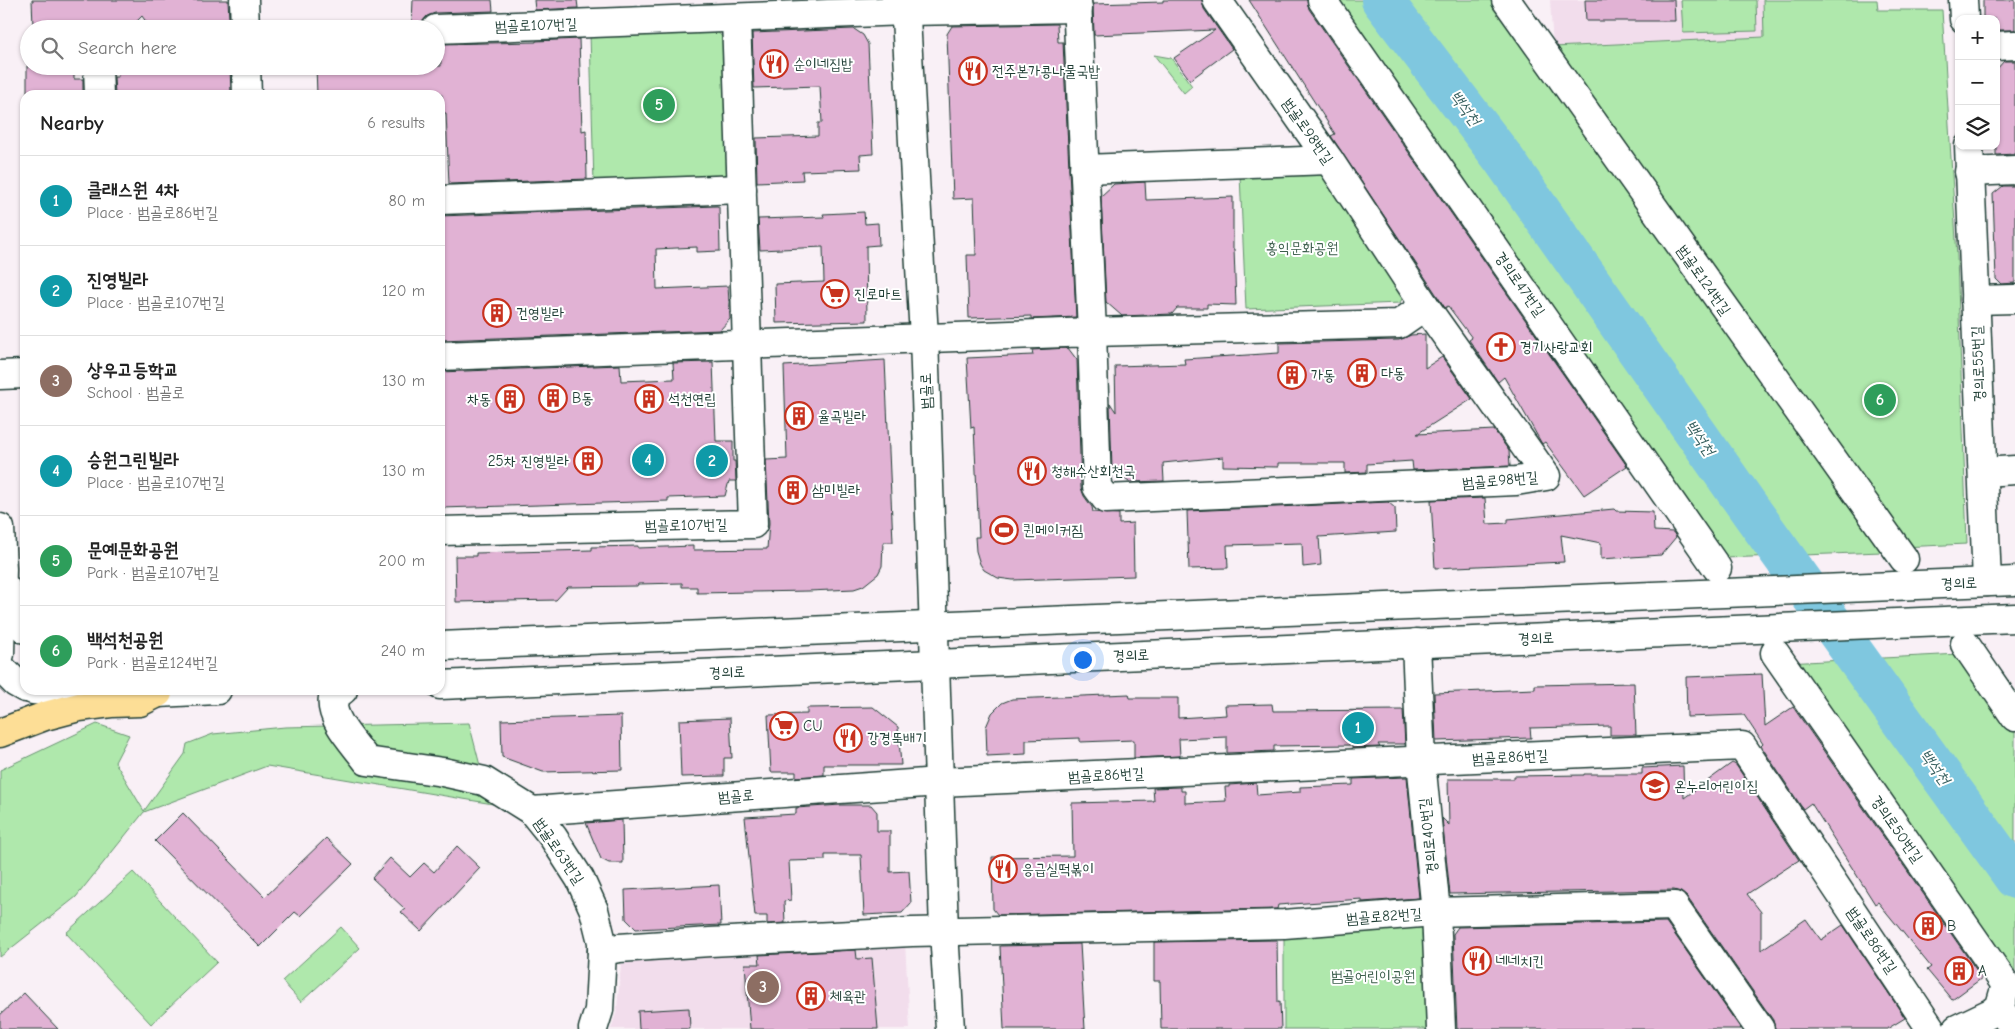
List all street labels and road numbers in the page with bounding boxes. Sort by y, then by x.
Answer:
street label: 범골로107번길 [494,15,578,35]
street label: 범골로98번길 [1279,95,1337,167]
street label: 범골로124번길 [1673,242,1735,318]
street label: 경의로47번길 [1491,248,1549,320]
street label: 경의로55번길 [1968,325,1988,403]
street label: 범골로 [916,373,936,409]
street label: 범골로98번길 [1461,468,1539,492]
street label: 범골로107번길 [645,515,727,535]
street label: 경의로 [1941,573,1977,593]
street label: 경의로 [1518,628,1554,648]
street label: 경의로 [1113,645,1149,665]
street label: 경의로 [709,662,745,682]
street label: 범골로86번길 [1471,746,1549,768]
street label: 범골로86번길 [1067,764,1145,786]
street label: 범골로 [717,786,755,806]
street label: 경의로50번길 [1867,792,1927,866]
street label: 경의로40번길 [1415,797,1441,875]
street label: 범골로63번길 [530,814,588,888]
street label: 범골로86번길 [1843,903,1901,977]
street label: 범골로82번길 [1346,904,1422,928]

